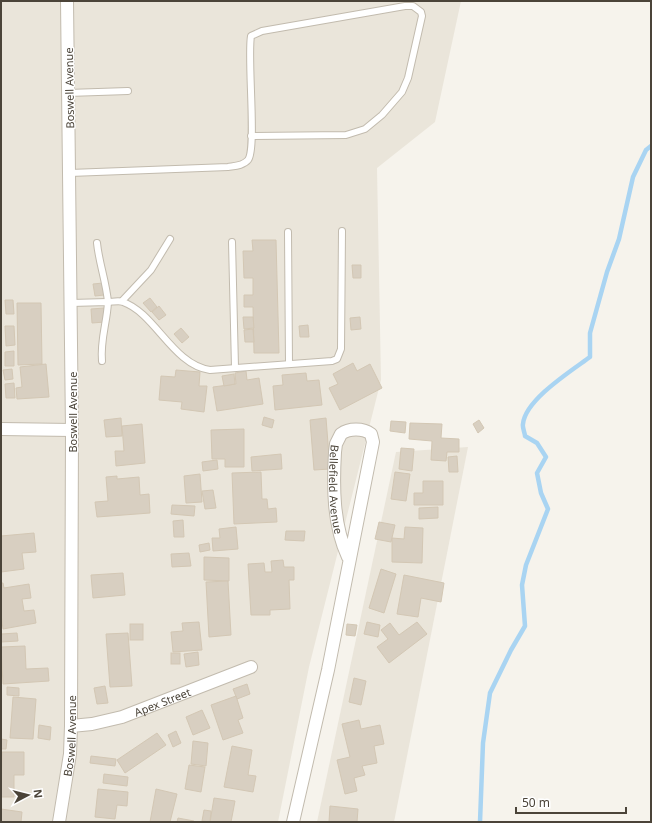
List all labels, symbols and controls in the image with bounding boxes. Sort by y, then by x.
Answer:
street label: Boswell Avenue [61,47,77,129]
street label: Boswell Avenue [65,371,80,453]
street label: Bellefield Avenue [327,444,347,535]
street label: Apex Street [132,684,193,719]
street label: Boswell Avenue [59,695,79,777]
north arrow [8,775,48,815]
text: N [30,788,46,799]
scale bar [516,789,626,815]
text: 50 m [522,794,550,811]

